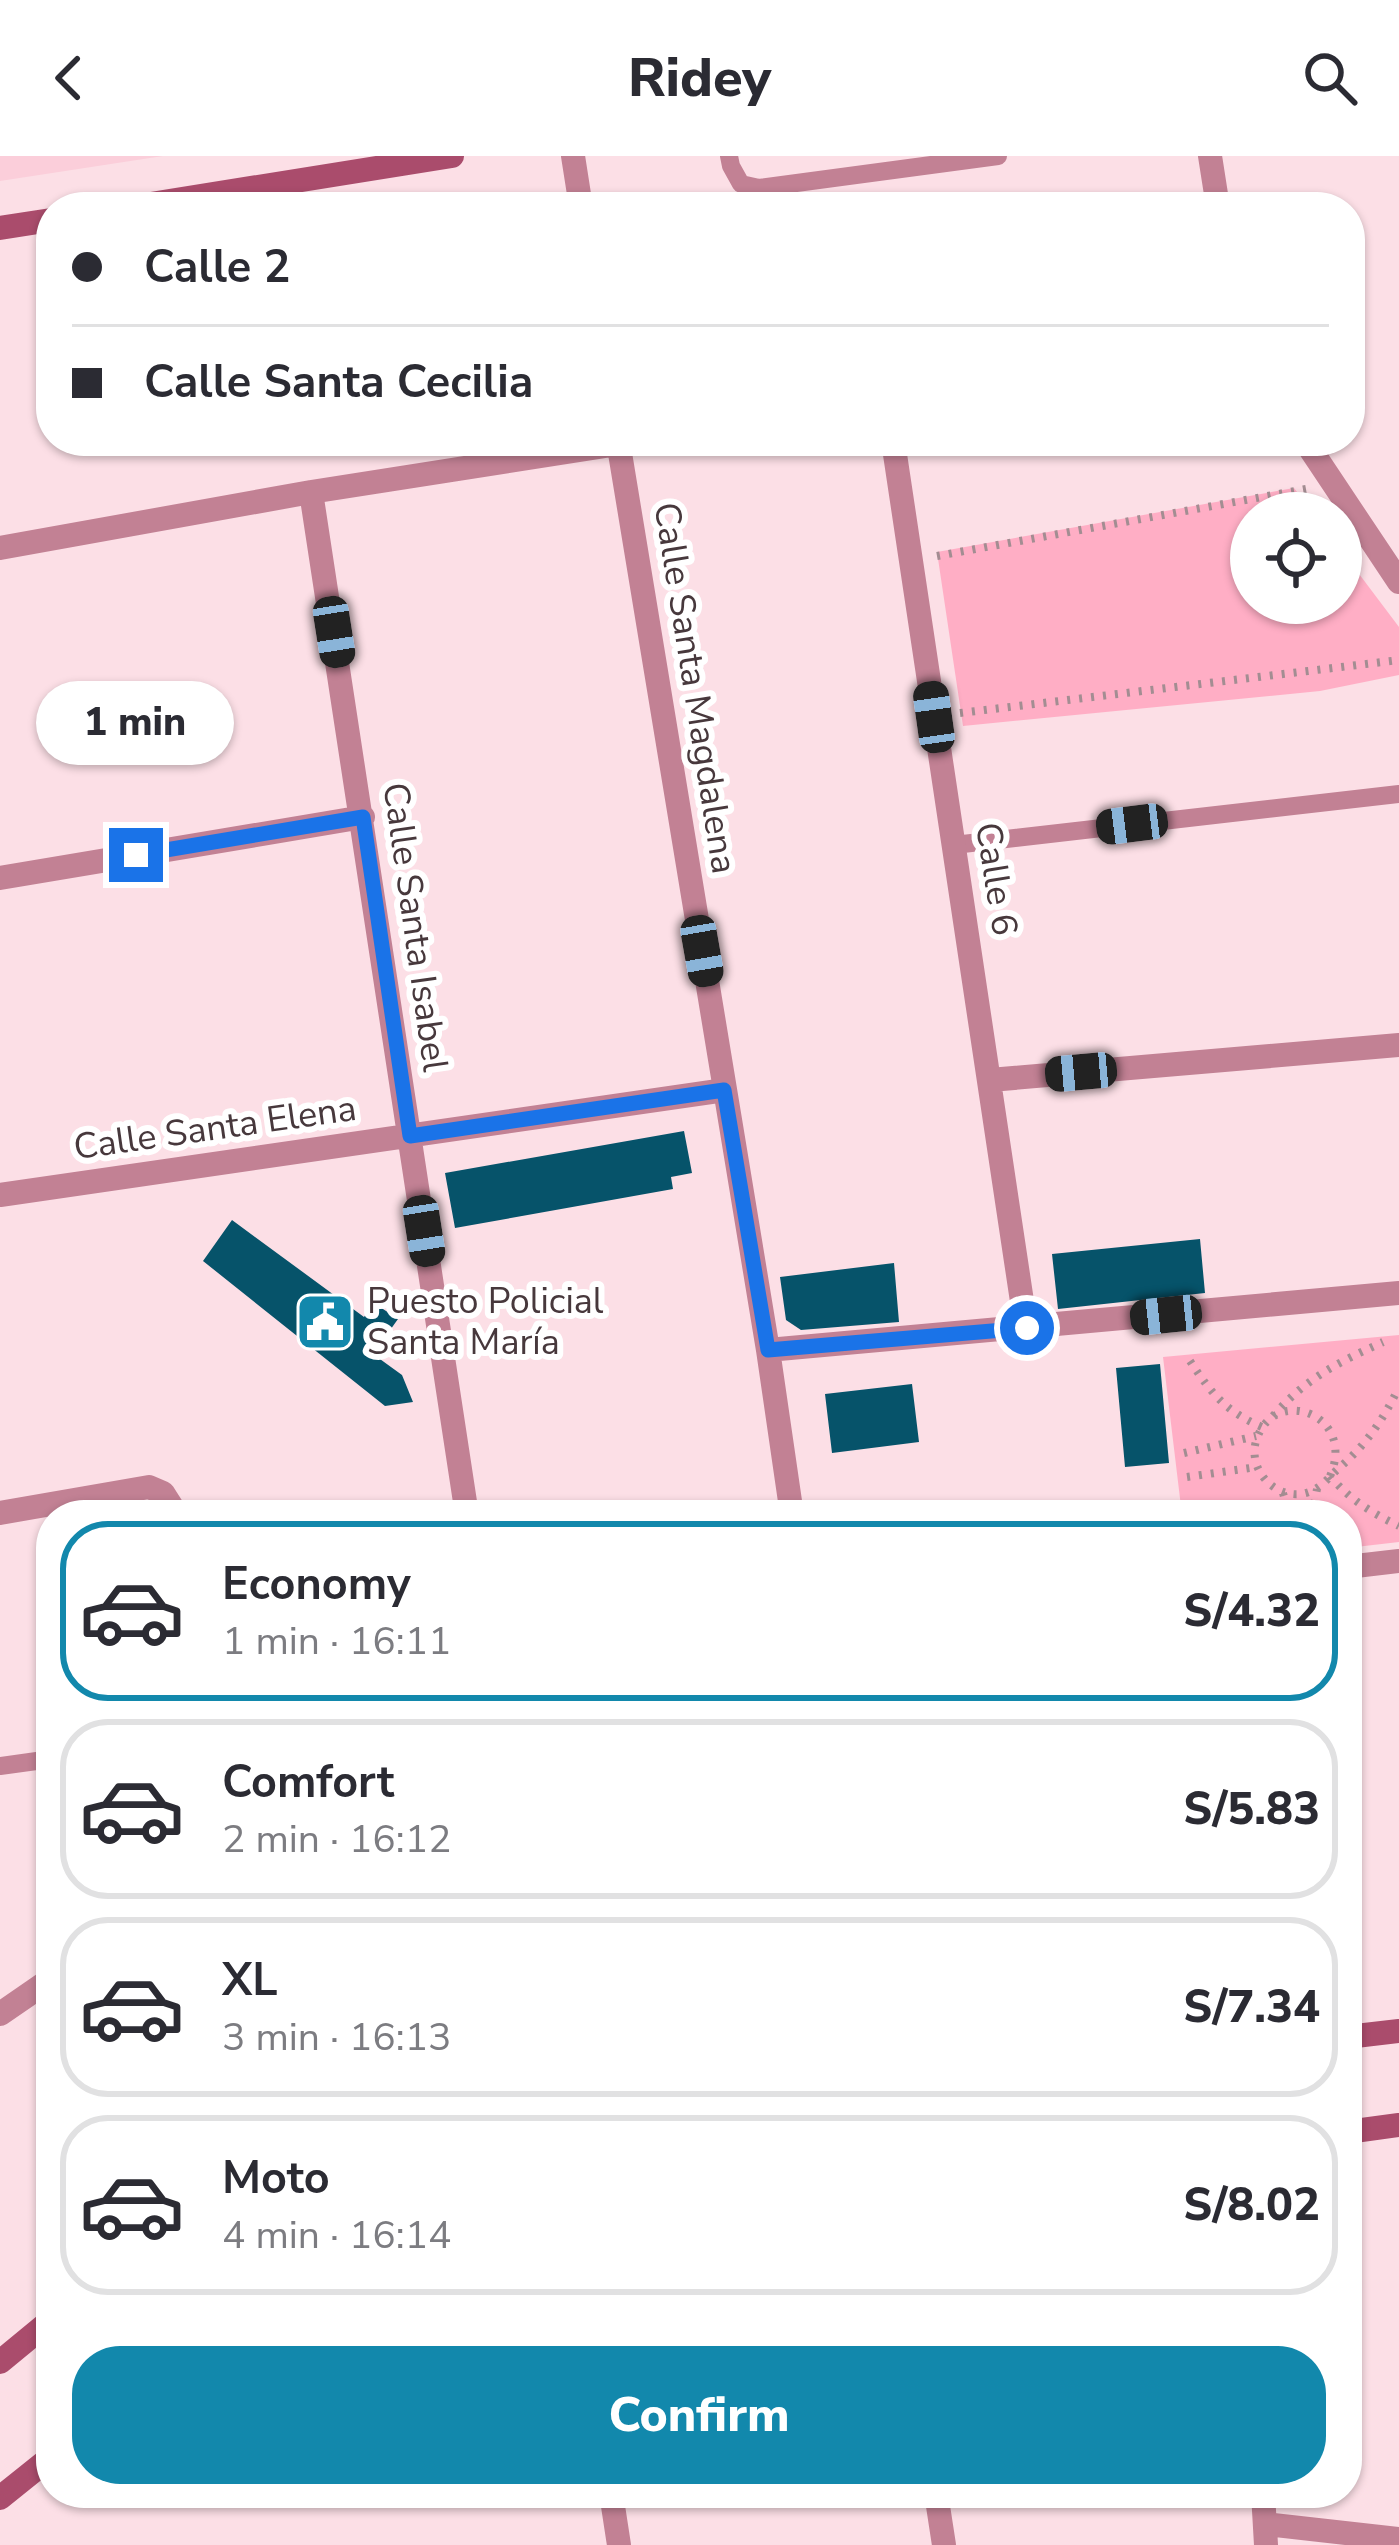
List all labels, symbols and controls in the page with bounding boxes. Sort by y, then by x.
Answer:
text: Ridey [628,41,771,115]
icon: back [36,45,102,111]
icon: search [1297,45,1363,111]
text: Calle 2 [144,237,290,298]
text: Calle Santa Cecilia [144,352,533,413]
map controls [1230,492,1362,624]
button: locate [1230,492,1362,624]
street label: Calle Santa Magdalena [641,499,749,877]
car [311,594,357,670]
car [911,679,957,755]
callout: 1 min [37,681,235,765]
text: 1 min [84,696,186,749]
street label: Calle Santa Isabel [370,779,460,1075]
car [1094,802,1170,846]
street label: Calle 6 [963,819,1029,939]
route end [109,828,163,882]
car [678,912,726,990]
car [1044,1051,1118,1093]
street label: Calle Santa Elena [70,1084,360,1172]
car [401,1193,447,1269]
place label: Puesto Policial Santa María [367,1277,604,1367]
public building icon: Puesto Policial Santa María [294,1291,356,1353]
car [1128,1293,1204,1337]
route start [1000,1301,1054,1355]
text: Economy [222,1554,411,1615]
icon: car [78,1557,186,1665]
text: S/4.32 [1183,1581,1320,1642]
text: 1 min · 16:11 [222,1615,451,1668]
text: Comfort [222,1752,394,1813]
icon: car [78,1755,186,1863]
text: S/5.83 [1183,1779,1320,1840]
text: 2 min · 16:12 [222,1813,451,1866]
text: XL [222,1950,278,2011]
icon: car [78,1953,186,2061]
text: S/7.34 [1183,1977,1320,2038]
text: 3 min · 16:13 [222,2011,451,2064]
text: Moto [222,2148,330,2209]
icon: car [78,2151,186,2259]
text: S/8.02 [1183,2175,1320,2236]
text: 4 min · 16:14 [222,2209,451,2262]
button: Confirm [72,2346,1326,2484]

